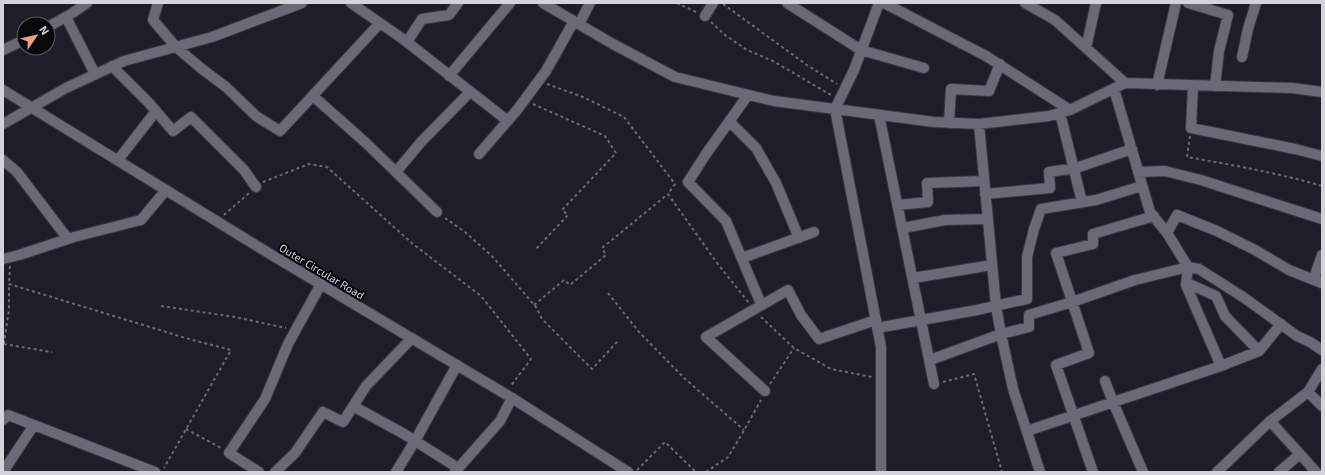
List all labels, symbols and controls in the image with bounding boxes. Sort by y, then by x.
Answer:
north arrow [16,16,56,56]
text: N [37,23,52,37]
street label: Outer Circular Road [277,241,367,301]

